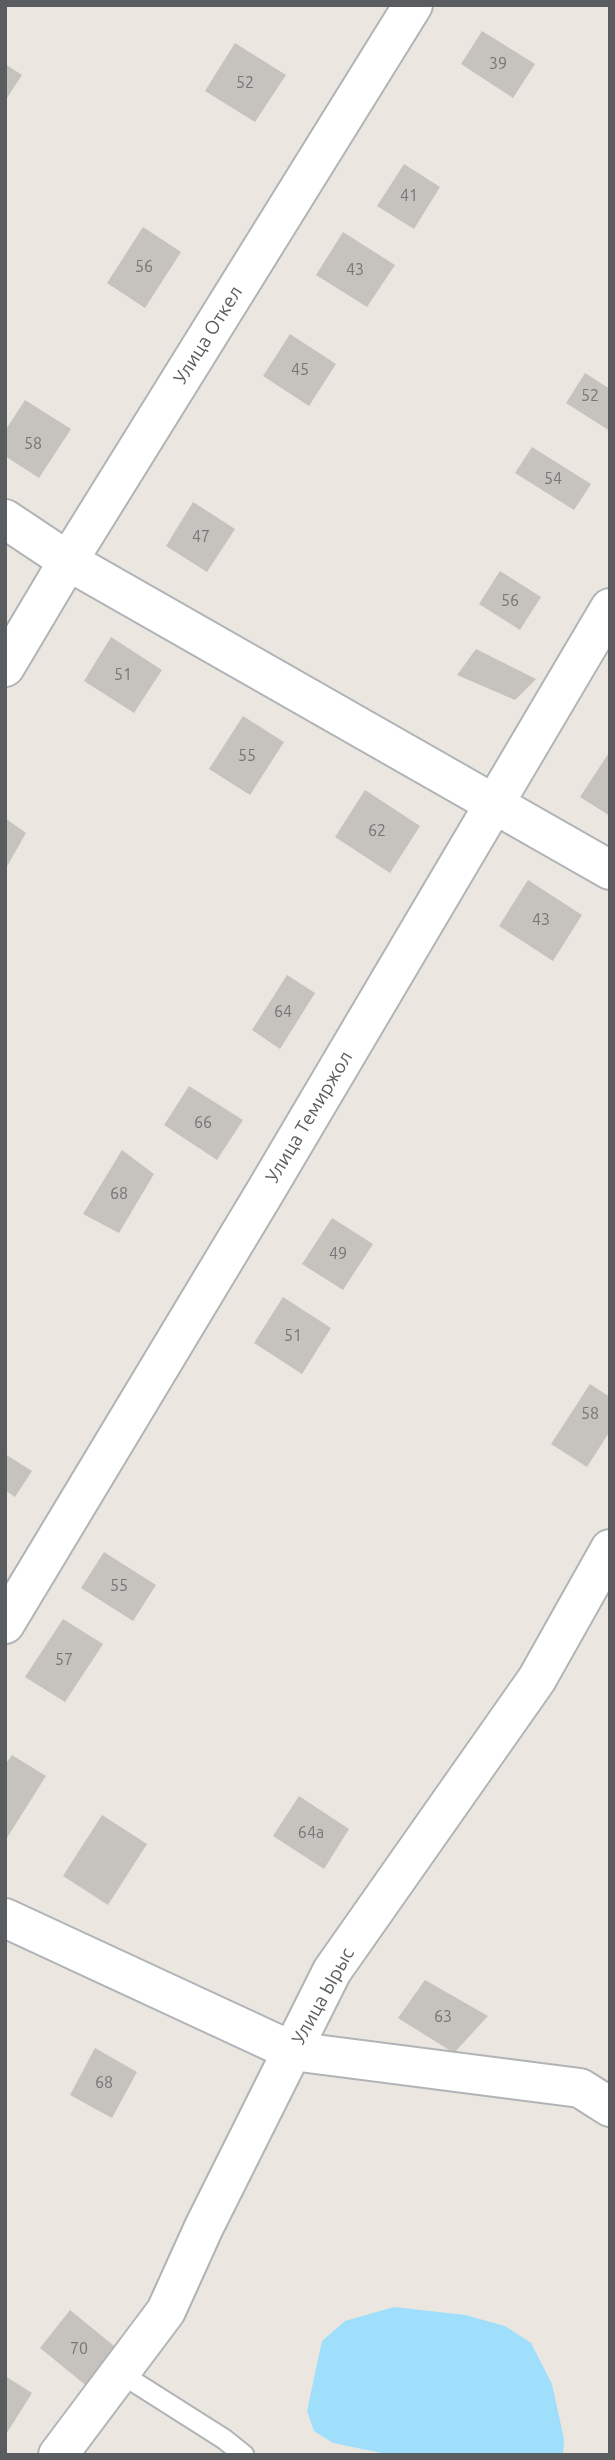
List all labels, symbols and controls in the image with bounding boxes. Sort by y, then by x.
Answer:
house number: 39 [489,54,507,74]
house number: 52 [236,73,254,93]
house number: 41 [400,186,418,206]
house number: 56 [135,257,153,277]
house number: 43 [346,260,364,280]
street label: Улица Откел [169,282,247,388]
house number: 45 [291,360,309,380]
house number: 52 [581,386,599,406]
house number: 58 [24,434,42,454]
house number: 54 [544,469,562,489]
house number: 47 [192,527,210,547]
house number: 56 [501,591,519,611]
house number: 51 [114,665,132,685]
house number: 55 [238,746,256,766]
house number: 62 [368,821,386,841]
house number: 43 [532,910,550,930]
house number: 64 [274,1002,292,1022]
street label: Улица Темиржол [261,1047,357,1187]
house number: 66 [194,1113,212,1133]
house number: 68 [110,1184,128,1204]
house number: 49 [329,1244,347,1264]
house number: 51 [284,1326,302,1346]
house number: 58 [581,1404,599,1424]
house number: 55 [110,1576,128,1596]
house number: 57 [55,1650,73,1670]
house number: 64а [298,1823,324,1843]
street label: Улица Ырыс [287,1944,359,2048]
house number: 63 [434,2007,452,2027]
house number: 68 [95,2073,113,2093]
house number: 70 [70,2339,88,2359]

